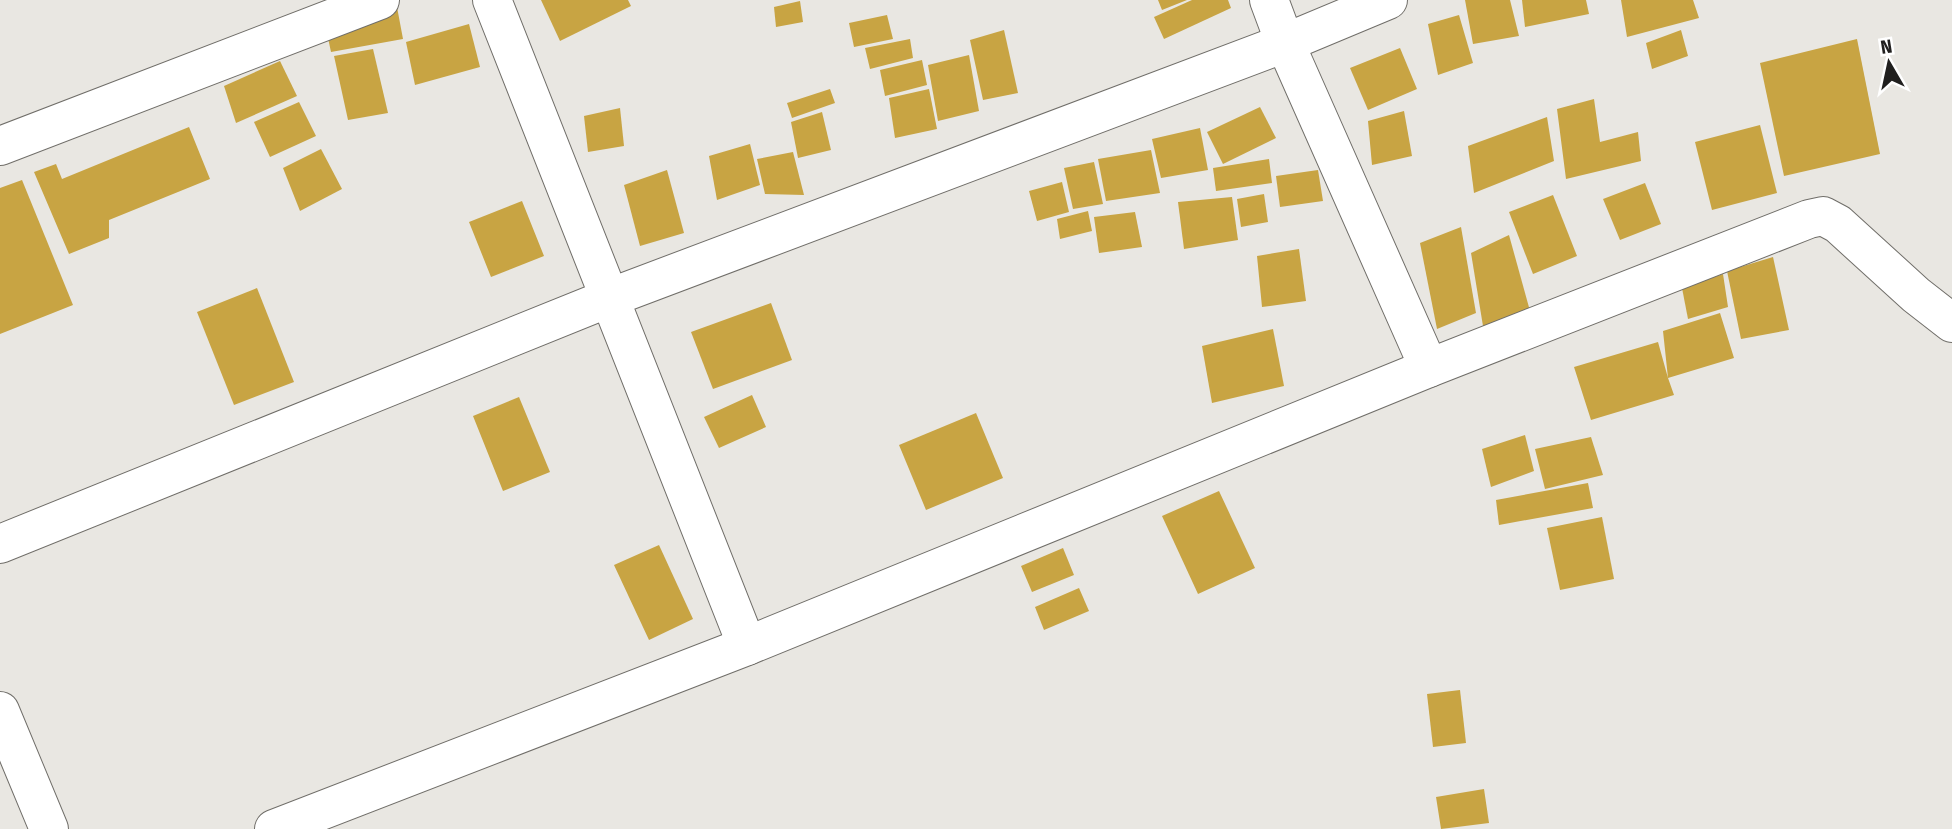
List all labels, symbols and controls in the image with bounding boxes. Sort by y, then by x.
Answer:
north arrow [1854,28,1924,98]
text: N [1879,34,1894,59]

